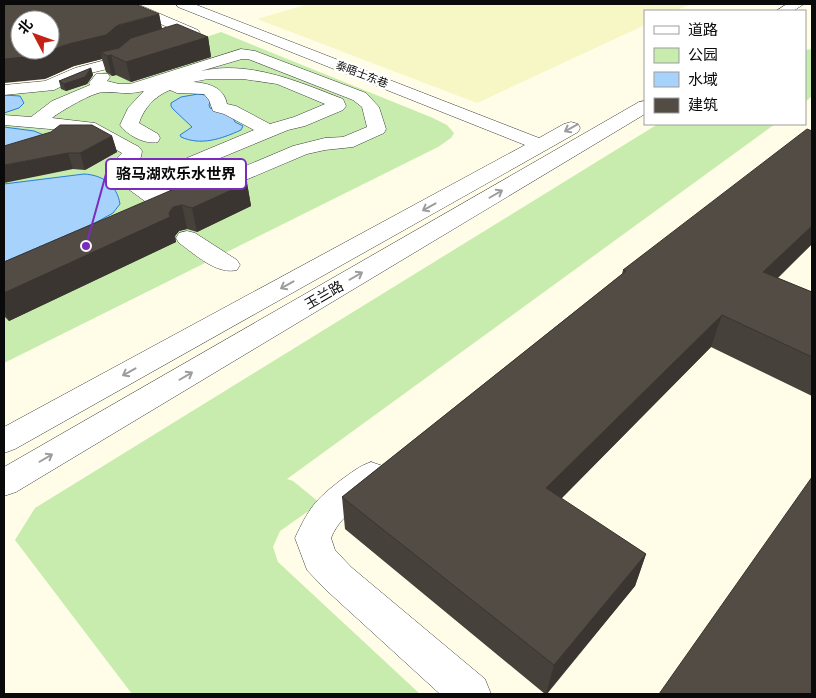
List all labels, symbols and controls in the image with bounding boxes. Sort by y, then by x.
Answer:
north arrow [10,10,60,60]
legend [644,10,806,125]
text: 北 [13,15,37,38]
text: 道路 [688,19,718,40]
text: 公园 [688,44,718,65]
street label: 泰晤士东巷 [333,58,390,91]
text: 水域 [688,69,718,90]
text: 建筑 [688,94,718,115]
one-way arrow [564,123,579,133]
callout: 骆马湖欢乐水世界 [106,159,246,189]
text: 骆马湖欢乐水世界 [116,163,236,184]
one-way arrow [489,188,503,198]
one-way arrow [422,202,437,212]
one-way arrow [349,270,363,280]
street label: 玉兰路 [301,276,347,314]
one-way arrow [279,280,294,290]
one-way arrow [122,367,137,377]
one-way arrow [178,371,193,381]
one-way arrow [38,453,52,463]

